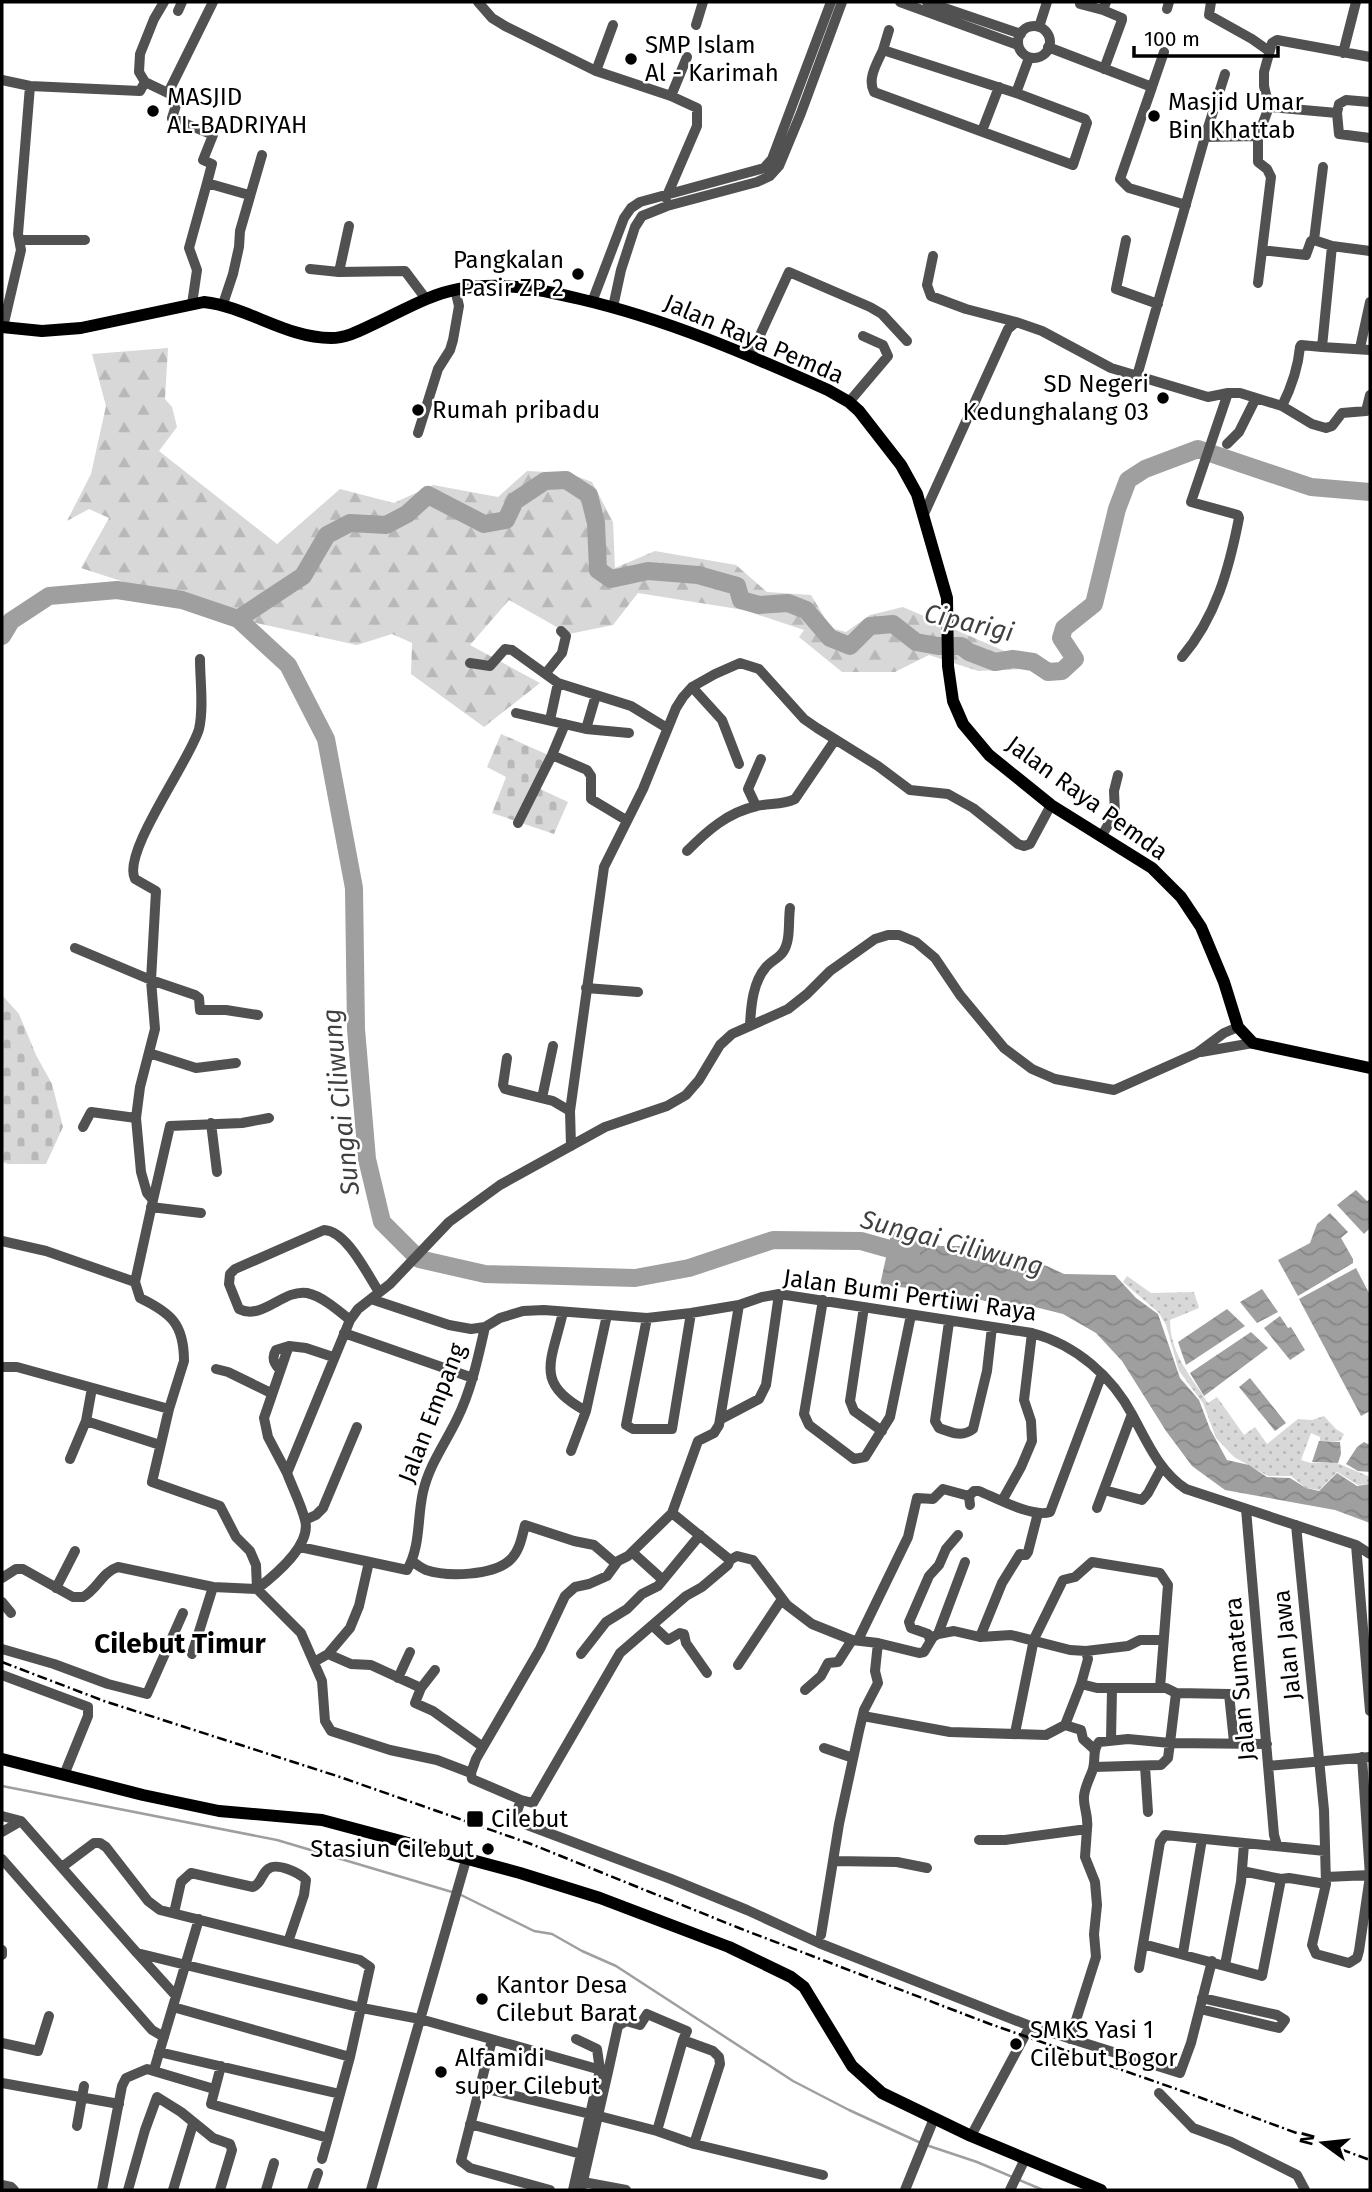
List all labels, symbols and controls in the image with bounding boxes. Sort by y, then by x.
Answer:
scale bar [1134,14,1278,58]
text: 100 m [1144,26,1200,52]
place label: SMP Islam Al - Karimah [645,31,779,87]
marker: SMP Islam Al - Karimah [623,51,639,67]
place label: MASJID AL-BADRIYAH [167,83,307,139]
place label: Masjid Umar Bin Khattab [1168,88,1304,144]
marker: MASJID AL-BADRIYAH [145,103,161,119]
marker: Masjid Umar Bin Khattab [1146,108,1162,124]
place label: Pangkalan Pasir ZP 2 [453,246,564,302]
marker: Pangkalan Pasir ZP 2 [570,266,586,282]
street label: Jalan Raya Pemda [660,288,848,390]
place label: SD Negeri Kedunghalang 03 [962,370,1149,426]
marker: SD Negeri Kedunghalang 03 [1155,390,1171,406]
place label: Rumah pribadu [432,396,600,424]
marker: Rumah pribadu [410,402,426,418]
water label: Ciparigi [921,598,1017,648]
street label: Jalan Raya Pemda [1001,730,1173,866]
water label: Sungai Ciliwung [316,1007,366,1198]
water label: Sungai Ciliwung [856,1203,1047,1282]
street label: Jalan Bumi Pertiwi Raya [782,1263,1038,1327]
street label: Jalan Empang [393,1339,472,1487]
street label: Jalan Jawa [1267,1588,1307,1702]
street label: Jalan Sumatera [1219,1596,1261,1762]
district label: Cilebut Timur [94,1627,267,1660]
place label: Cilebut [491,1805,568,1833]
marker: Cilebut [465,1809,485,1829]
place label: Stasiun Cilebut [310,1835,474,1863]
marker: Stasiun Cilebut [480,1841,496,1857]
place label: Kantor Desa Cilebut Barat [496,1971,638,2027]
marker: Kantor Desa Cilebut Barat [474,1991,490,2007]
place label: SMKS Yasi 1 Cilebut Bogor [1030,2016,1178,2072]
marker: SMKS Yasi 1 Cilebut Bogor [1008,2036,1024,2052]
place label: Alfamidi super Cilebut [455,2044,601,2100]
marker: Alfamidi super Cilebut [433,2064,449,2080]
north arrow [1288,2108,1358,2178]
text: N [1294,2130,1320,2148]

